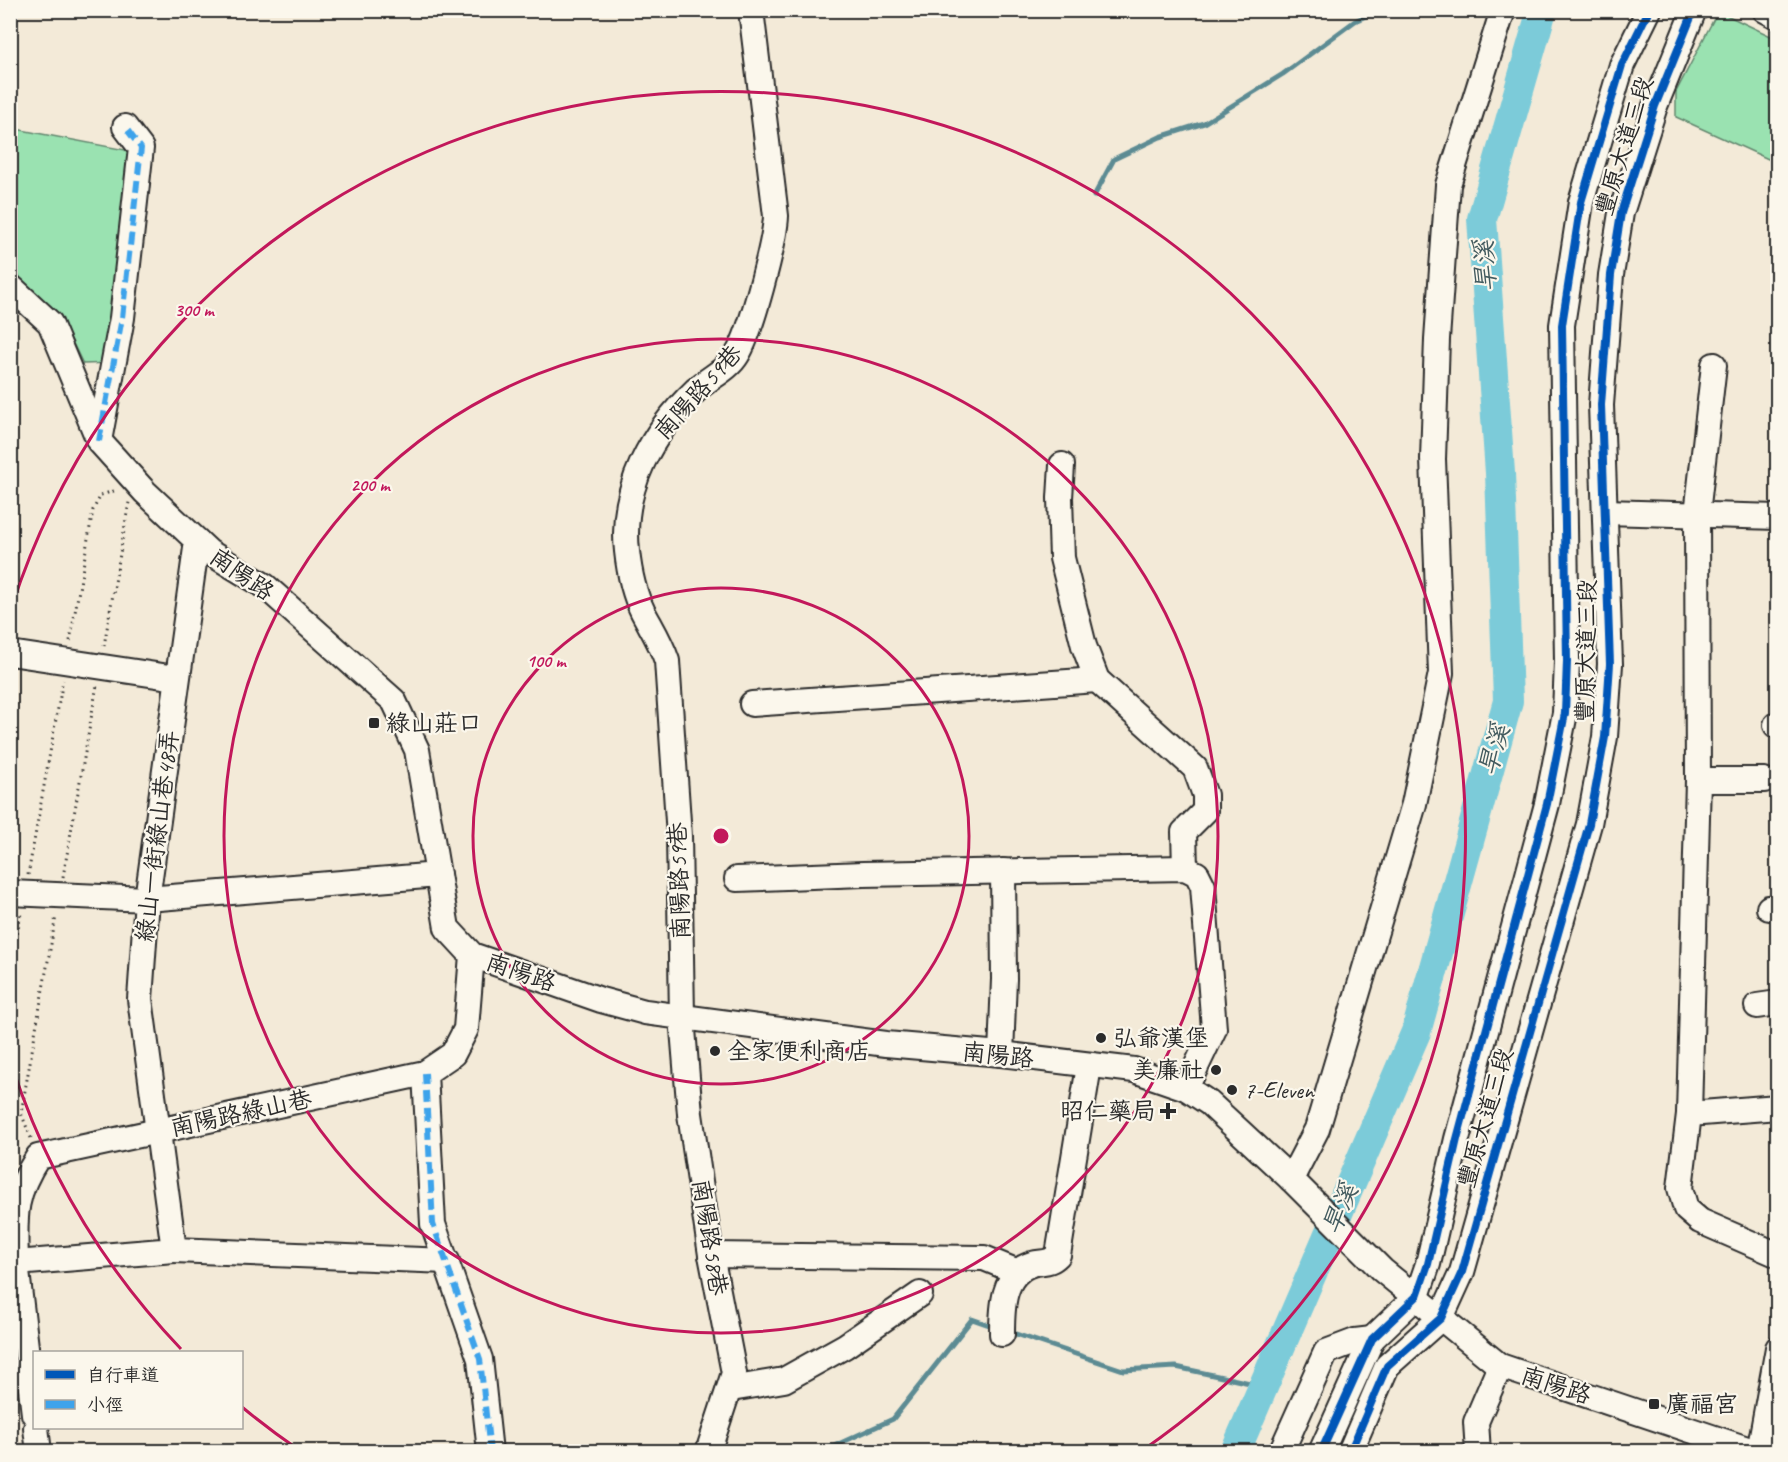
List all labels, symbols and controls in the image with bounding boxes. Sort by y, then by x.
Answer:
street label: 豐原大道三段 [1589,73,1659,219]
water label: 旱溪 [1467,237,1503,293]
text: 300 m [175,299,215,321]
street label: 南陽路59巷 [648,338,748,446]
text: 200 m [351,474,391,496]
street label: 南陽路 [204,541,280,607]
street label: 豐原大道三段 [1570,579,1602,723]
text: 100 m [527,650,567,672]
place label: 綠山莊口 [386,708,482,738]
marker: 綠山莊口 [367,716,381,730]
water label: 旱溪 [1471,719,1518,780]
street label: 綠山一街綠山巷48弄 [129,728,185,944]
street label: 南陽路59巷 [662,822,696,940]
centre of rings [711,826,731,846]
street label: 南陽路 [482,946,560,998]
place label: 弘爺漢堡 [1113,1023,1209,1053]
marker: 弘爺漢堡 [1094,1031,1108,1045]
place label: 全家便利商店 [727,1036,871,1066]
street label: 南陽路 [961,1036,1035,1074]
marker: 全家便利商店 [708,1044,722,1058]
street label: 豐原大道三段 [1451,1045,1519,1191]
place label: 美廉社 [1132,1055,1204,1085]
marker: 美廉社 [1209,1063,1223,1077]
place label: 7-Eleven [1244,1075,1315,1105]
street label: 南陽路綠山巷 [167,1083,315,1143]
marker: 7-Eleven [1225,1083,1239,1097]
place label: 昭仁藥局 [1060,1096,1156,1126]
marker: 昭仁藥局 [1161,1104,1175,1118]
street label: 南陽路58巷 [686,1177,734,1297]
water label: 旱溪 [1315,1177,1366,1239]
legend [33,1351,243,1429]
street label: 南陽路 [1517,1360,1595,1410]
text: 自行車道 [87,1364,159,1386]
place label: 廣福宮 [1666,1389,1738,1419]
text: 小徑 [87,1394,123,1416]
marker: 廣福宮 [1647,1397,1661,1411]

